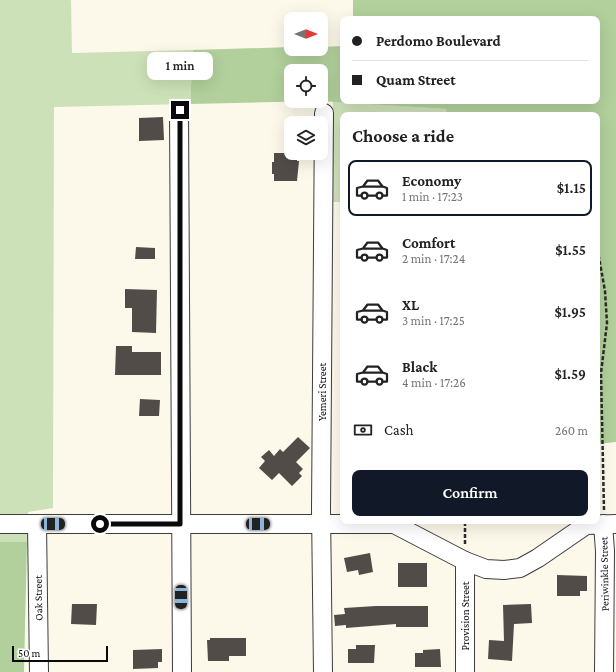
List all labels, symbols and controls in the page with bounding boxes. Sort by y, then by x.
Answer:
north arrow [284,12,328,56]
map controls [284,12,328,160]
text: Perdomo Boulevard [376,33,501,49]
callout: 1 min [147,52,213,80]
text: 1 min [166,58,194,73]
button: locate [284,64,328,108]
text: Quam Street [376,72,456,88]
route end [171,101,189,119]
button: layers [284,116,328,160]
text: Choose a ride [352,126,454,146]
icon: car [354,170,390,206]
text: Economy [402,173,461,189]
text: $1.15 [557,180,586,196]
text: 1 min · 17:23 [402,189,463,204]
icon: car [354,232,390,268]
text: Comfort [402,235,456,251]
text: $1.55 [555,242,586,258]
text: 2 min · 17:24 [402,251,465,266]
icon: car [354,294,390,330]
text: XL [402,297,419,313]
text: $1.95 [555,304,586,320]
text: 3 min · 17:25 [402,313,465,328]
icon: car [354,356,390,392]
text: Black [402,359,437,375]
street label: Yemeri Street [316,363,328,421]
text: $1.59 [554,366,586,382]
text: 4 min · 17:26 [402,375,466,390]
icon: cash [352,419,374,441]
text: Cash [384,422,414,438]
text: 260 m [555,423,588,438]
button: Confirm [352,470,588,516]
route start [91,515,109,533]
car [41,518,65,530]
car [246,518,270,530]
street label: Periwinkle Street [597,536,611,611]
street label: Oak Street [32,575,44,621]
street label: Provision Street [459,581,471,651]
car [175,585,187,609]
scale bar [12,644,108,663]
text: 50 m [18,647,40,659]

